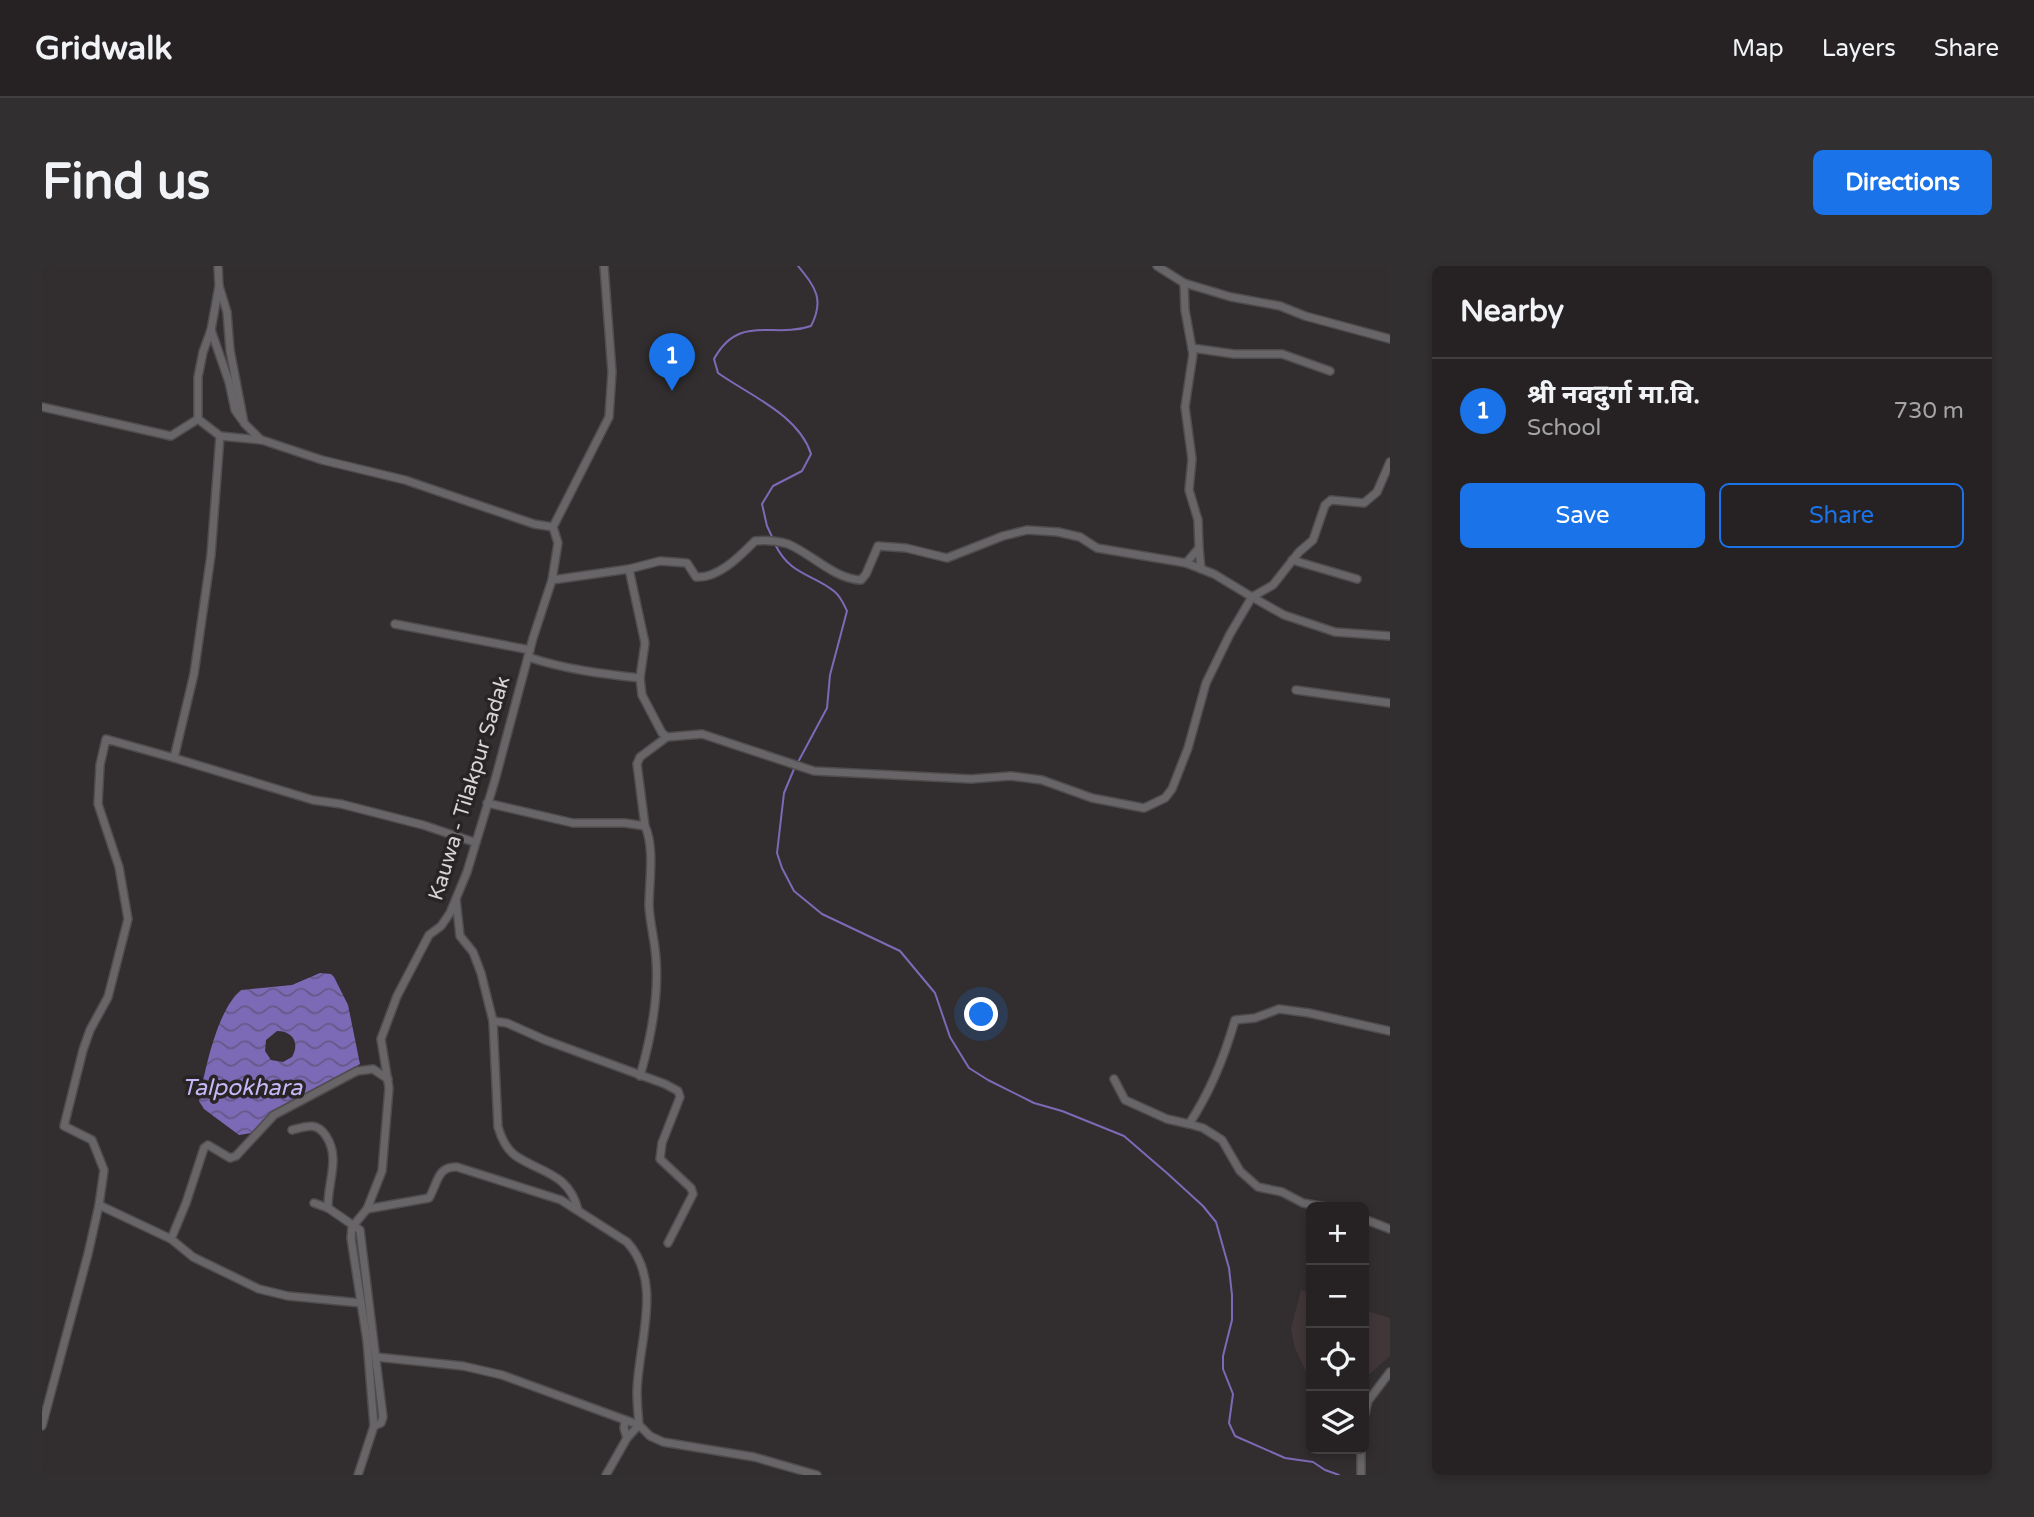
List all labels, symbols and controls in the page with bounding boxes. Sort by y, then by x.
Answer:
text: Gridwalk [35,29,172,68]
text: Map [1732,34,1784,63]
text: Layers [1822,34,1896,63]
text: Share [1934,34,1999,63]
button: Directions [1813,150,1992,215]
text: Find us [42,153,210,212]
text: Nearby [1460,293,1564,330]
pin: 1 [649,333,695,391]
text: श्री नवदुर्गा मा.वि. [1527,379,1700,410]
text: 1 [1476,397,1490,425]
text: 730 m [1894,397,1964,425]
text: School [1527,414,1601,442]
button: Save [1460,483,1705,548]
button: Share [1719,483,1964,548]
street label: Kauwa - Tilakpur Sadak [423,673,516,903]
your location [964,997,998,1031]
water label: Talpokhara [182,1074,303,1102]
map controls [1306,1202,1369,1454]
button: + [1306,1202,1369,1265]
button: − [1306,1265,1369,1328]
button: locate [1306,1328,1369,1391]
button: layers [1306,1391,1369,1454]

